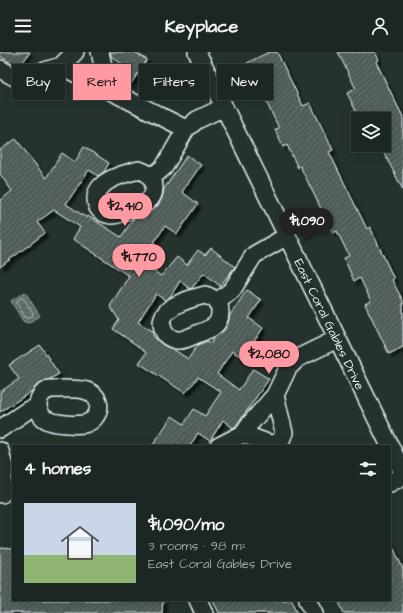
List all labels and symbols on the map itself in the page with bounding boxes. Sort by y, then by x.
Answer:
pin: $2,410 [92,193,158,227]
pin: $1,090 [274,208,340,242]
pin: $1,770 [106,244,172,278]
street label: East Coral Gables Drive [289,256,369,393]
pin: $2,080 [236,341,302,375]

